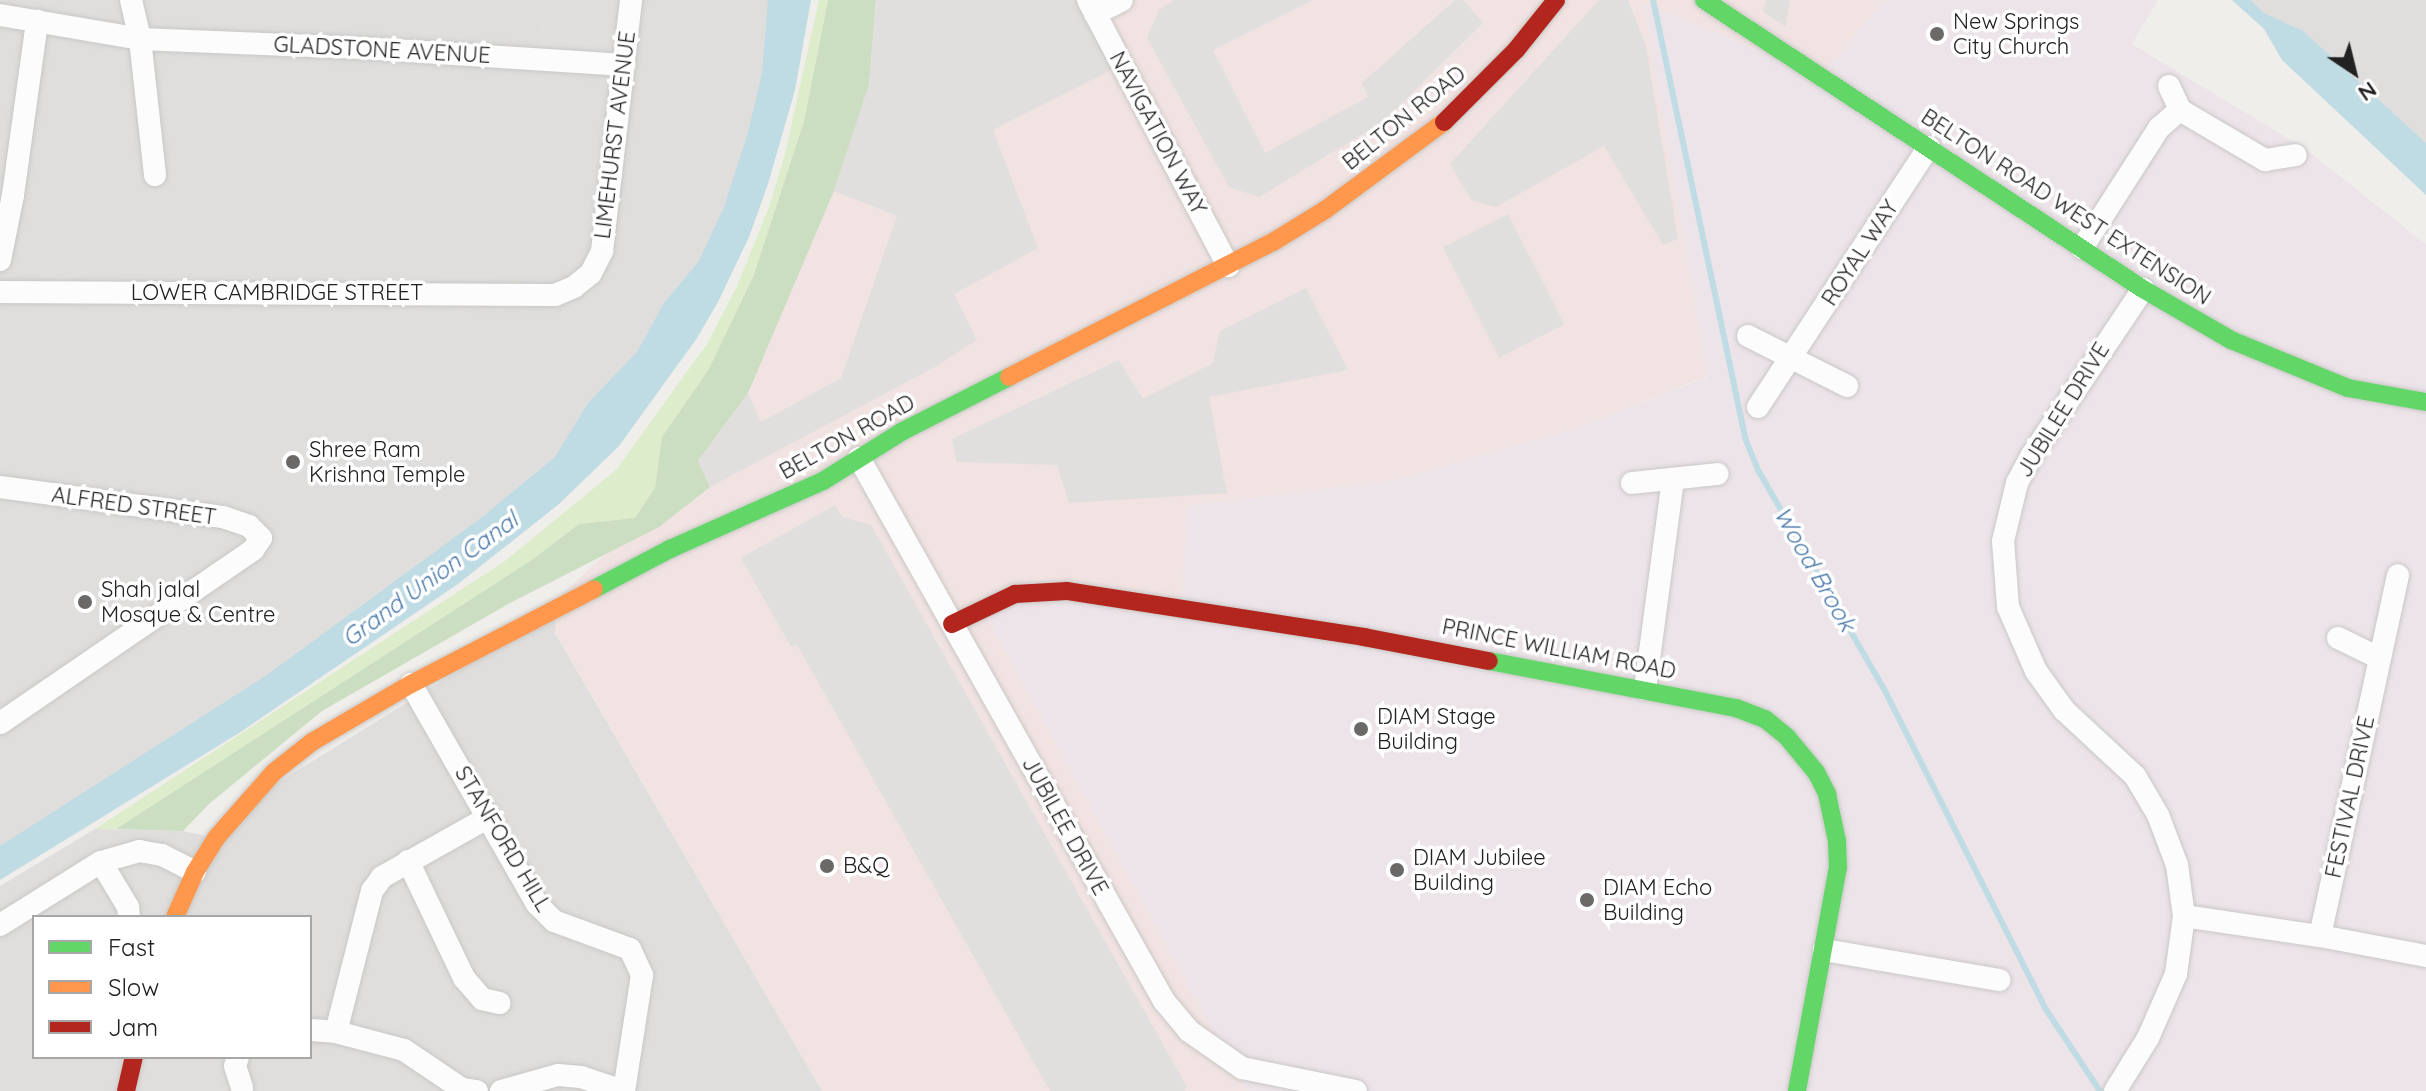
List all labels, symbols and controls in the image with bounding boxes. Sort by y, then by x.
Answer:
place label: New Springs City Church [1953,8,2079,60]
marker: New Springs City Church [1928,25,1946,43]
street label: LIMEHURST AVENUE [589,29,641,241]
street label: GLADSTONE AVENUE [273,31,491,69]
north arrow [2314,32,2394,112]
street label: NAVIGATION WAY [1104,47,1212,219]
street label: BELTON ROAD [1337,60,1471,176]
text: N [2353,76,2382,108]
street label: BELTON ROAD WEST EXTENSION [1916,103,2216,311]
street label: ROYAL WAY [1816,195,1904,311]
street label: LOWER CAMBRIDGE STREET [131,280,423,306]
street label: JUBILEE DRIVE [2011,338,2115,482]
street label: BELTON ROAD [775,389,919,485]
place label: Shree Ram Krishna Temple [309,436,465,488]
marker: Shree Ram Krishna Temple [284,453,302,471]
street label: ALFRED STREET [50,481,218,531]
water label: Wood Brook [1768,502,1862,636]
water label: Grand Union Canal [336,506,524,652]
place label: Shah jalal Mosque & Centre [101,576,275,628]
marker: Shah jalal Mosque & Centre [76,593,94,611]
street label: PRINCE WILLIAM ROAD [1440,613,1678,685]
place label: DIAM Stage Building [1377,703,1496,754]
street label: FESTIVAL DRIVE [2320,714,2380,880]
marker: DIAM Stage Building [1352,720,1370,738]
street label: JUBILEE DRIVE [1016,752,1114,900]
street label: STANFORD HILL [449,761,557,917]
place label: DIAM Jubilee Building [1413,844,1546,896]
place label: B&Q [843,853,889,879]
marker: B&Q [818,857,836,875]
marker: DIAM Jubilee Building [1388,861,1406,879]
place label: DIAM Echo Building [1603,874,1712,926]
marker: DIAM Echo Building [1578,891,1596,909]
legend [32,915,312,1059]
text: Fast [108,932,155,962]
text: Slow [108,972,159,1002]
text: Jam [108,1012,158,1042]

